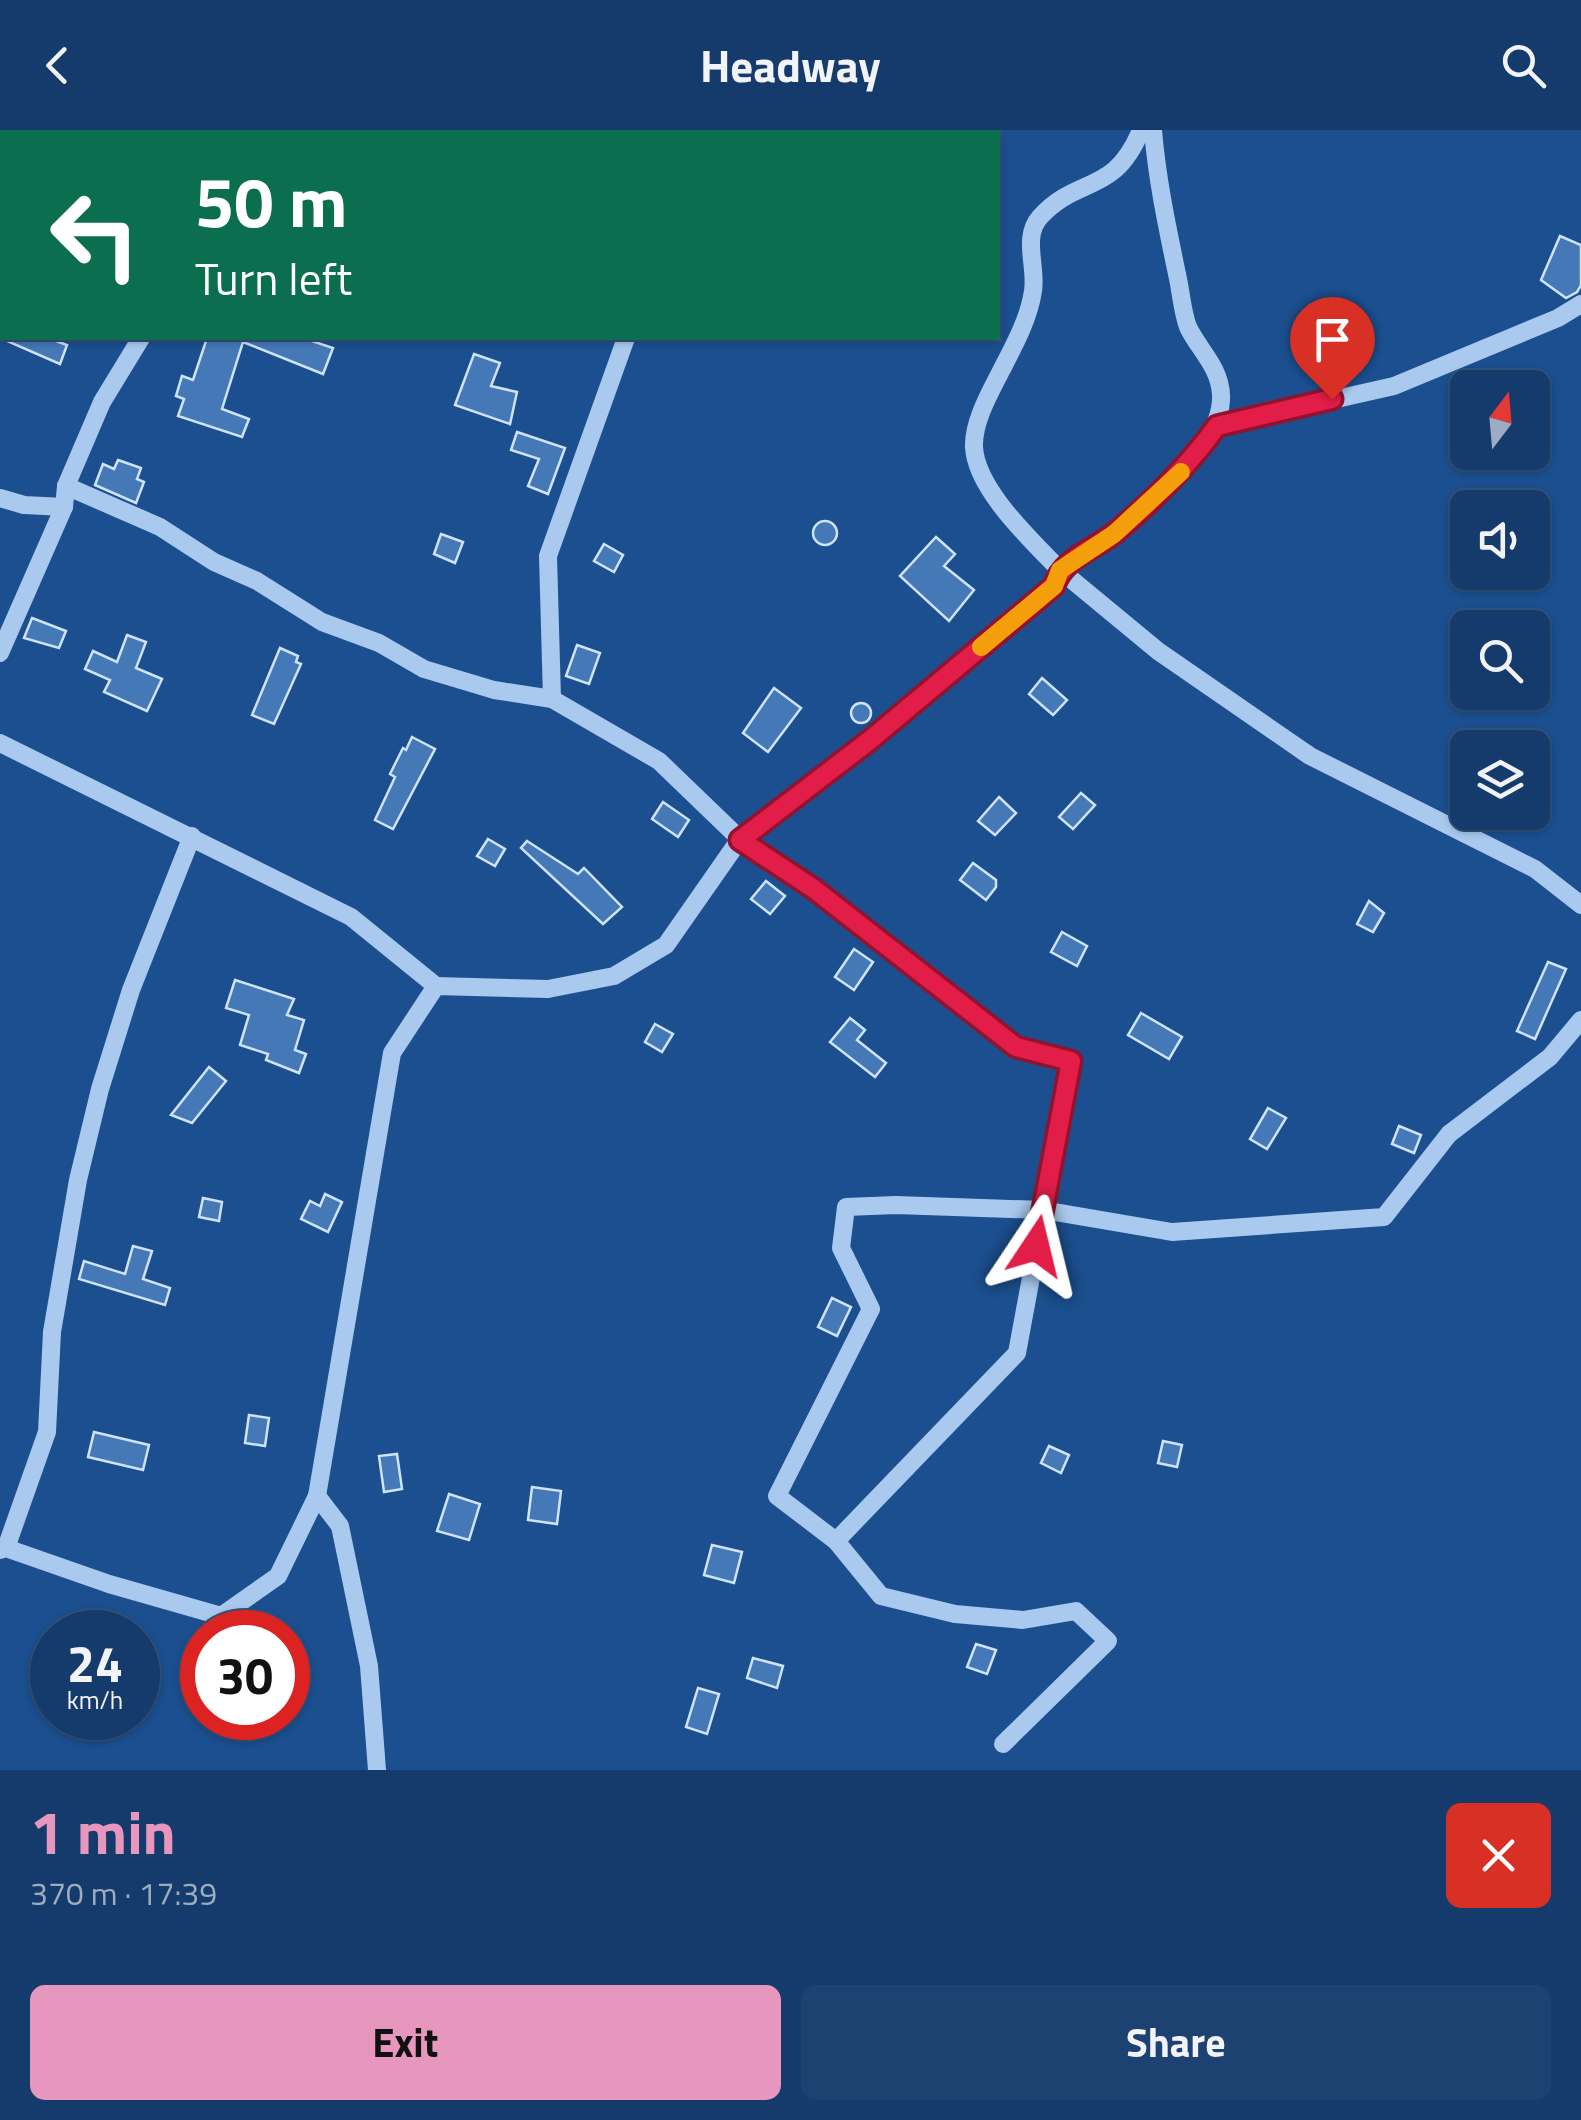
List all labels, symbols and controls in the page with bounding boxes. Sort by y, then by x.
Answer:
text: Headway [700,31,881,99]
icon: back [30,38,85,93]
icon: search [1496,38,1551,93]
text: 50 m [195,148,348,254]
icon: left [30,170,160,300]
text: Turn left [195,244,352,312]
pin [1290,297,1375,400]
icon: arrive [1305,312,1360,367]
north arrow [1450,370,1550,470]
map controls [1450,370,1550,830]
button: sound [1450,490,1550,590]
button: search [1450,610,1550,710]
button: layers [1450,730,1550,830]
position arrow [984,1194,1088,1298]
speed limit sign: 30 [180,1610,310,1740]
text: 24 [67,1625,123,1701]
text: km/h [67,1681,123,1719]
text: 1 min [30,1786,176,1877]
button: close [1446,1803,1551,1908]
text: 370 m · 17:39 [30,1869,217,1917]
button: Exit [30,1985,781,2100]
button: Share [801,1985,1551,2100]

